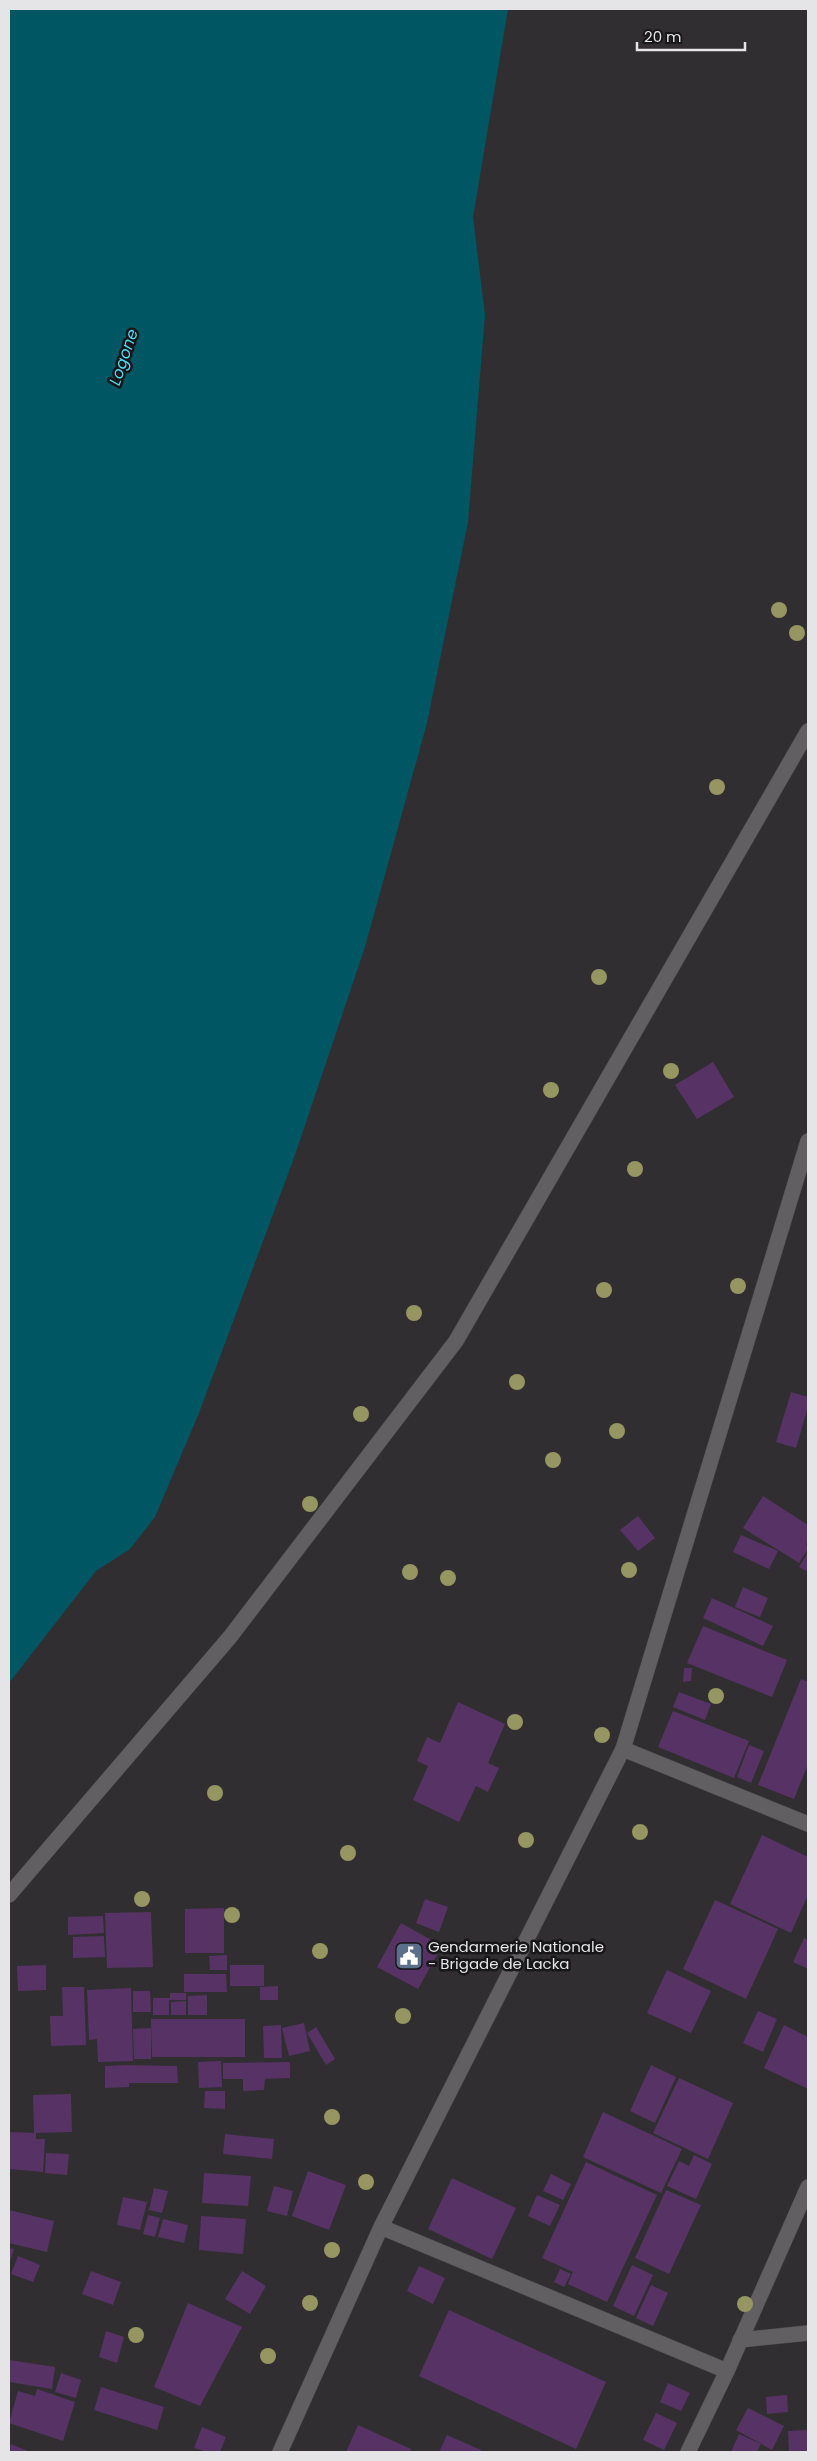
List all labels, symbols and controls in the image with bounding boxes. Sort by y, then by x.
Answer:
scale bar [637,20,744,52]
text: 20 m [644,26,682,47]
water label: Logone [103,326,144,389]
place label: Gendarmerie Nationale - Brigade de Lacka [428,1936,604,1974]
public building icon: Gendarmerie Nationale - Brigade de Lacka [394,1941,424,1971]

